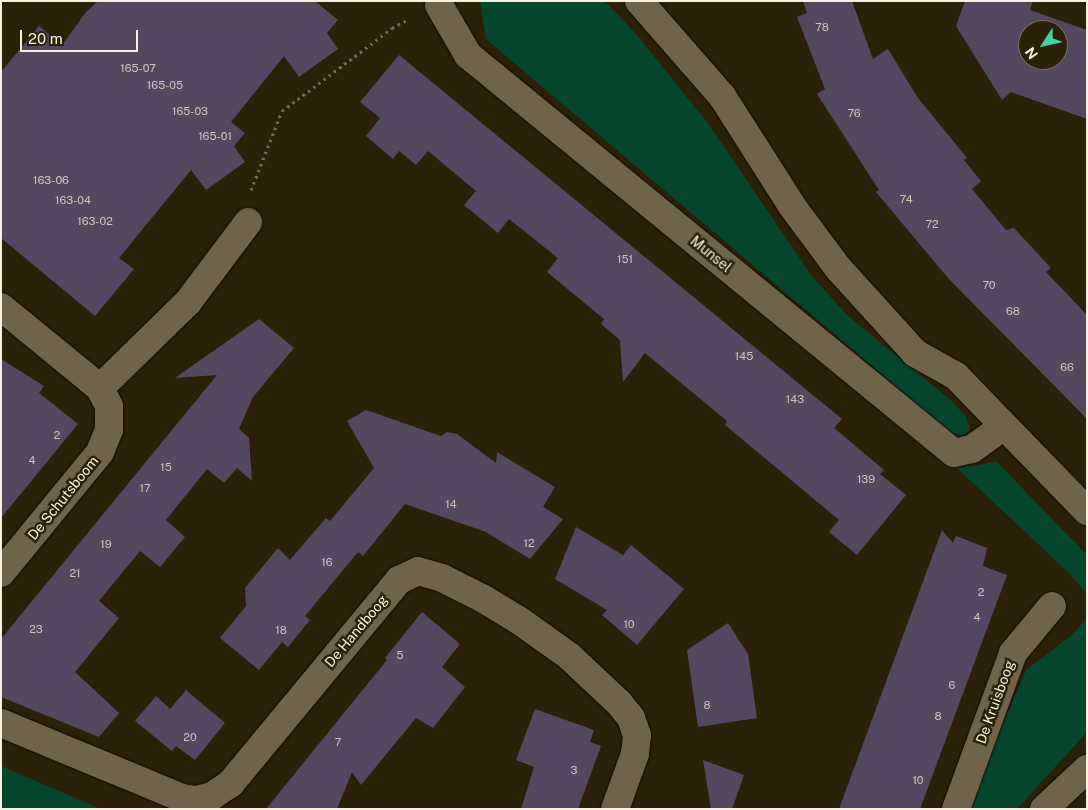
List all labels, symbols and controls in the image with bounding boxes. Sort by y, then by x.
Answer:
scale bar [22,20,140,52]
house number: 78 [815,20,829,34]
north arrow [1018,20,1068,70]
text: 20 m [28,30,63,47]
text: N [1022,44,1041,62]
house number: 165-07 [120,61,156,75]
house number: 165-05 [147,78,183,92]
house number: 165-03 [172,104,208,118]
house number: 76 [847,106,861,120]
house number: 165-01 [198,129,232,143]
house number: 163-06 [33,173,69,187]
house number: 74 [899,192,913,206]
house number: 163-04 [55,193,91,207]
house number: 163-02 [77,214,113,228]
house number: 72 [925,217,939,231]
street label: Munsel [687,232,735,276]
house number: 151 [617,252,633,266]
house number: 70 [982,278,996,292]
house number: 68 [1006,304,1020,318]
house number: 145 [735,349,753,363]
house number: 66 [1060,360,1074,374]
house number: 143 [786,392,804,406]
house number: 2 [54,428,60,442]
street label: De Schutsboom [24,453,102,543]
house number: 4 [29,453,35,467]
house number: 15 [160,460,172,474]
house number: 139 [857,472,875,486]
house number: 17 [139,481,151,495]
house number: 14 [445,497,457,511]
house number: 12 [523,536,535,550]
house number: 19 [100,537,112,551]
house number: 16 [321,555,333,569]
house number: 21 [69,566,81,580]
house number: 2 [978,585,984,599]
street label: De Handboog [321,592,391,670]
house number: 4 [974,610,980,624]
house number: 10 [623,617,635,631]
house number: 23 [29,622,43,636]
house number: 18 [275,623,287,637]
house number: 5 [396,648,404,662]
street label: De Kruisboog [972,658,1018,746]
house number: 6 [949,678,955,692]
house number: 8 [703,698,711,712]
house number: 8 [934,709,942,723]
house number: 20 [183,730,197,744]
house number: 7 [335,735,341,749]
house number: 3 [571,763,577,777]
house number: 10 [912,773,924,787]

